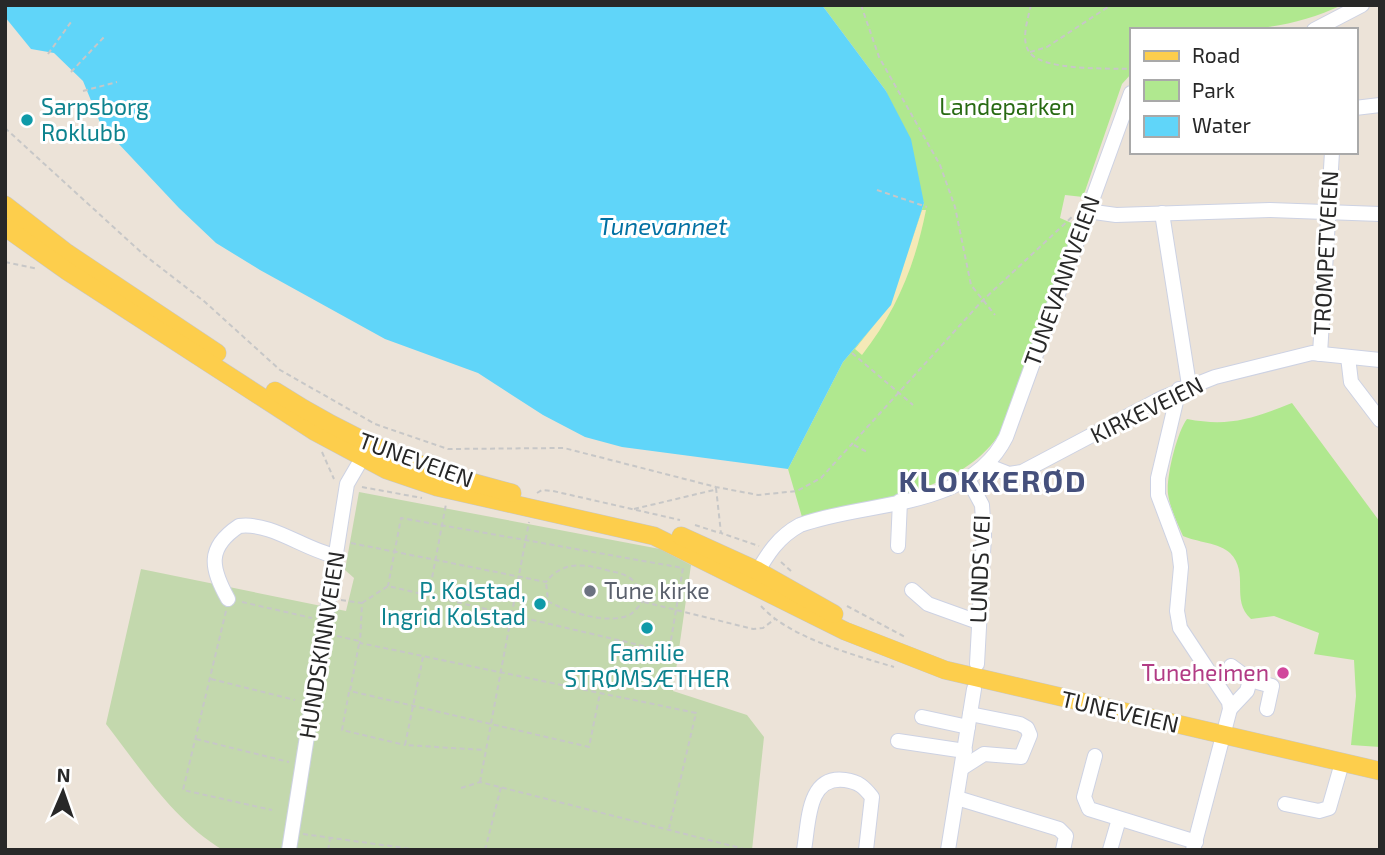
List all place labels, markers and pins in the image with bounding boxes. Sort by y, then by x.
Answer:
place label: Sarpsborg Roklubb [41,92,149,146]
marker: Sarpsborg Roklubb [19,112,35,128]
place label: P. Kolstad, Ingrid Kolstad [381,576,526,630]
place label: Tune kirke [604,576,710,604]
marker: Tune kirke [582,583,598,599]
marker: P. Kolstad, Ingrid Kolstad [532,596,548,612]
marker: Familie STRØMSÆTHER [639,620,655,636]
place label: Familie STRØMSÆTHER [564,638,730,692]
place label: Tuneheimen [1142,658,1269,686]
marker: Tuneheimen [1275,665,1291,681]

